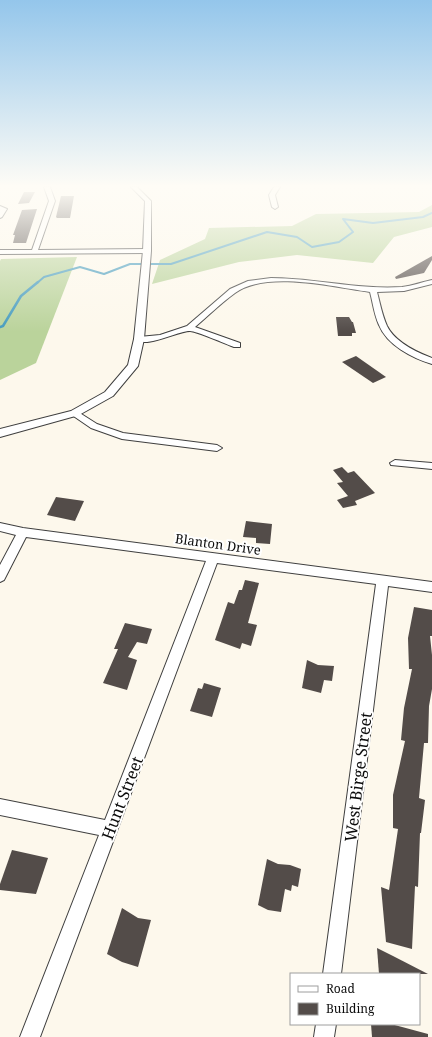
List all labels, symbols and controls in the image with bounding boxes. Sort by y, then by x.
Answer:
street label: Blanton Drive [174,529,262,559]
street label: West Birge Street [339,711,377,843]
street label: Hunt Street [96,753,148,843]
legend [290,973,420,1025]
text: Road [326,980,356,997]
text: Building [326,1000,375,1017]

